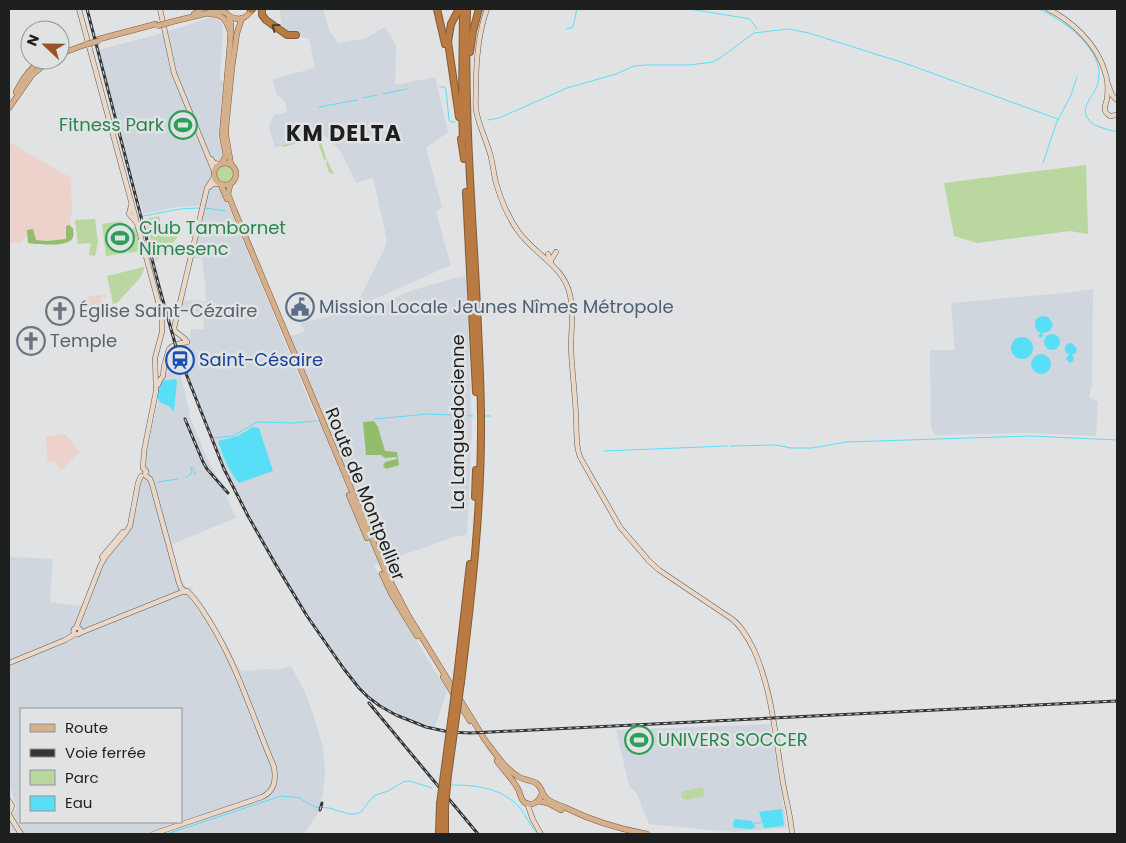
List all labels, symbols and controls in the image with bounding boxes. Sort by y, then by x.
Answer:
north arrow [20,20,70,70]
one-way arrow [272,24,281,32]
text: N [22,32,44,49]
sports icon: Fitness Park [168,110,198,140]
place label: Fitness Park [59,112,165,137]
district label: KM DELTA [286,118,402,149]
place label: Club Tambornet Nimesenc [139,215,286,261]
sports icon: Club Tambornet Nimesenc [105,223,135,253]
public building icon: Mission Locale Jeunes Nîmes Métropole [285,292,315,322]
place label: Mission Locale Jeunes Nîmes Métropole [319,294,674,319]
church icon: Église Saint-Cézaire [45,296,75,326]
place label: Église Saint-Cézaire [79,298,258,323]
church icon: Temple [16,326,46,356]
place label: Temple [50,328,117,353]
street label: La Languedocienne [445,334,470,510]
station icon: Saint-Césaire [165,345,195,375]
place label: Saint-Césaire [199,347,323,372]
street label: Route de Montpellier [319,404,412,584]
legend [20,708,182,823]
text: Route [65,717,108,738]
sports icon: UNIVERS SOCCER [624,725,654,755]
place label: UNIVERS SOCCER [658,727,808,752]
text: Voie ferrée [65,742,146,763]
text: Parc [65,767,99,788]
text: Eau [65,792,92,813]

